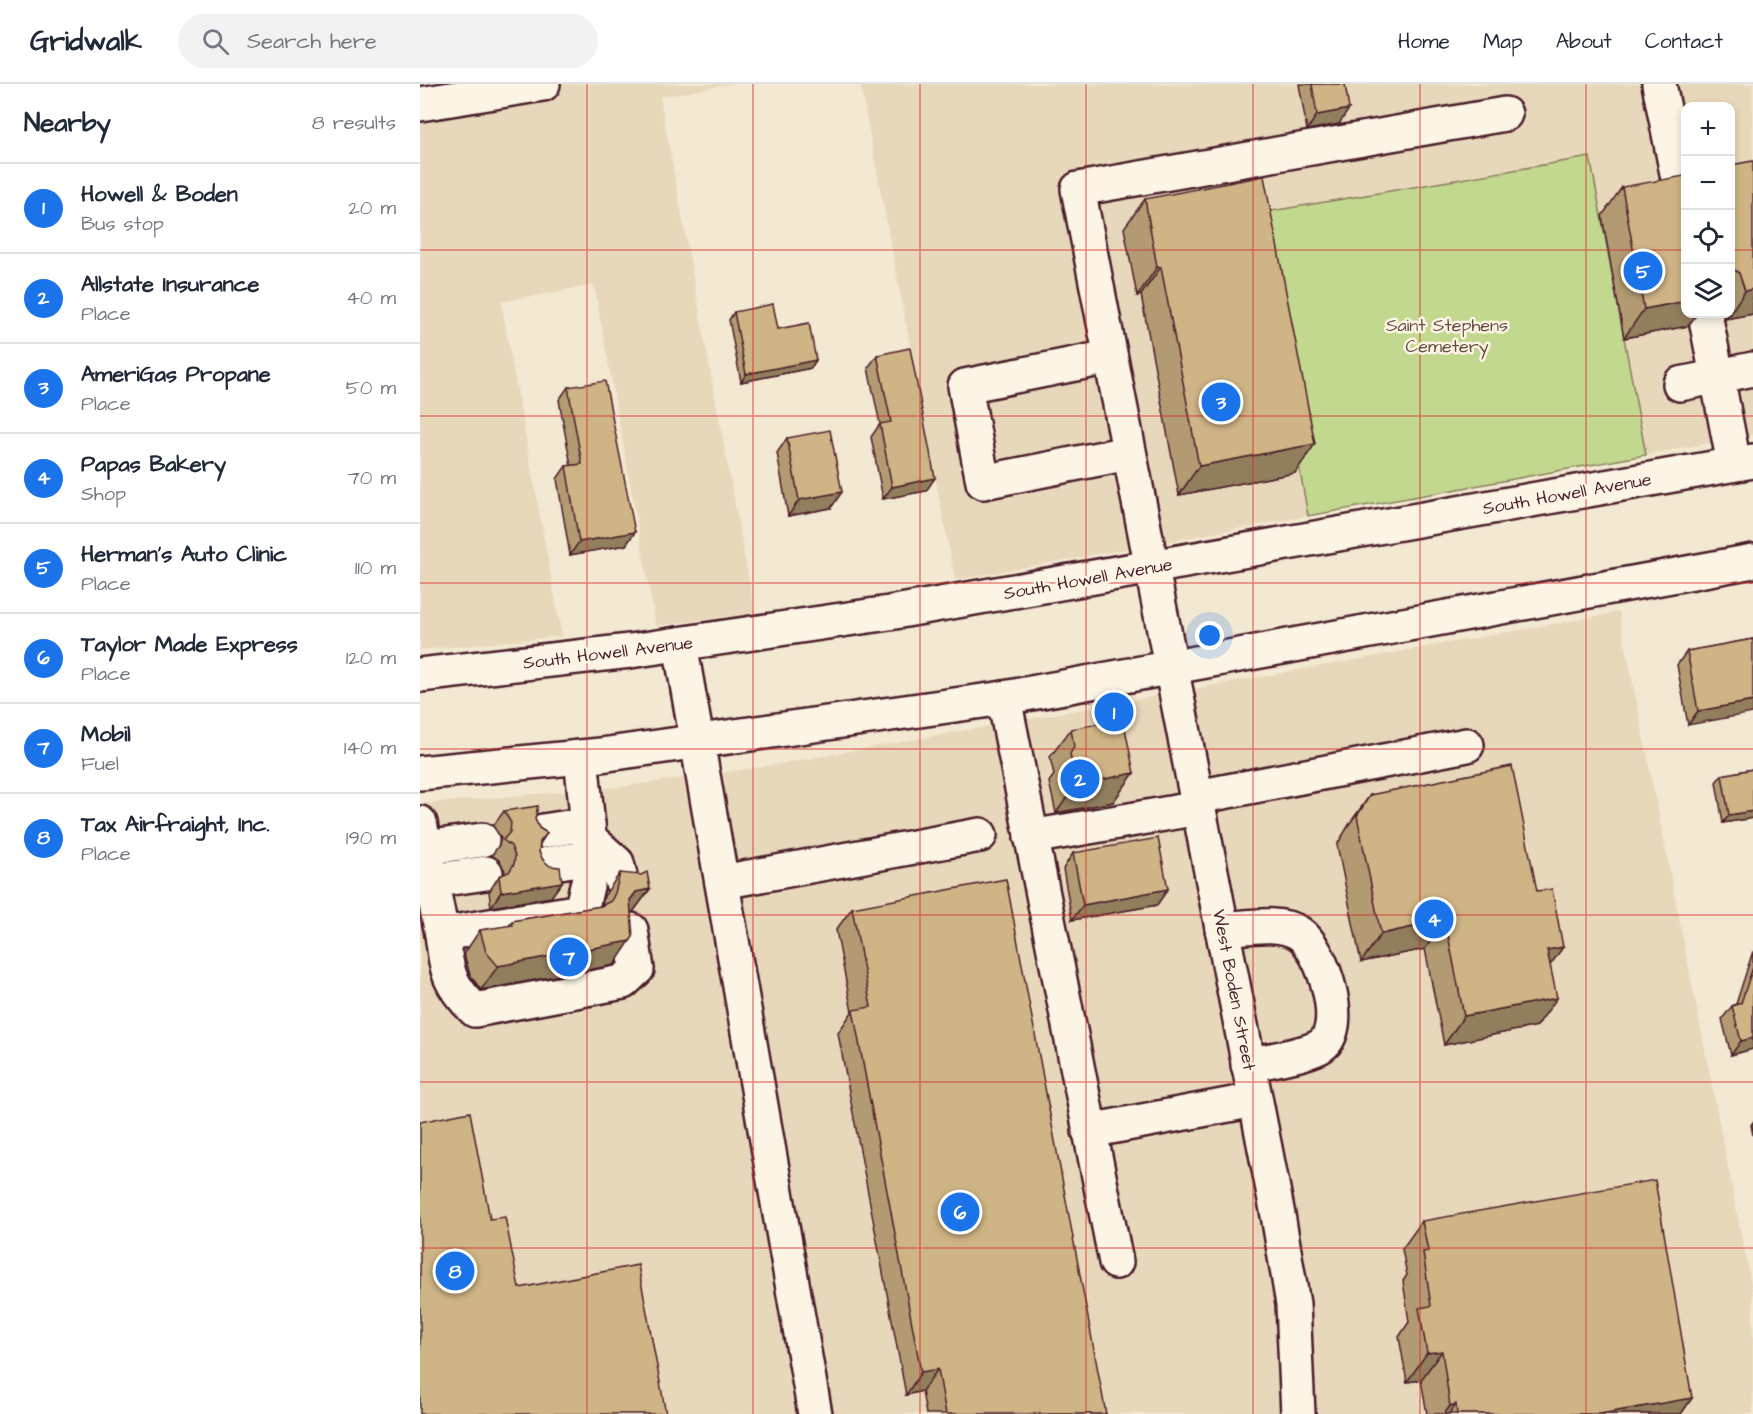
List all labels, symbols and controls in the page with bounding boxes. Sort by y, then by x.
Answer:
search box [178,14,598,68]
text: Gridwalk [30,22,142,61]
icon: search [199,25,232,58]
text: Search here [247,26,377,57]
text: Home [1398,27,1450,56]
text: Map [1483,27,1523,56]
text: About [1556,27,1612,56]
text: Contact [1645,27,1723,56]
map controls [1681,102,1735,318]
button: + [1681,102,1735,156]
text: Nearby [24,105,111,141]
text: 8 results [312,109,396,137]
button: − [1681,156,1735,210]
text: Howell & Boden [81,179,238,210]
text: 1 [42,194,45,222]
text: 20 m [348,194,396,222]
text: Bus stop [81,210,164,238]
button: locate [1681,210,1735,264]
pin: 5 [1624,248,1662,294]
button: layers [1681,264,1735,318]
text: Allstate Insurance [81,269,259,300]
text: 2 [38,284,49,312]
text: 40 m [346,284,396,312]
text: Place [81,300,131,328]
park label: Saint Stephens Cemetery [1386,313,1508,360]
text: AmeriGas Propane [81,359,271,390]
text: 3 [38,374,49,402]
text: 50 m [346,374,396,402]
pin: 3 [1202,380,1240,424]
text: Place [81,390,131,418]
text: Papas Bakery [81,449,226,480]
text: 4 [37,464,50,492]
text: 70 m [348,464,396,492]
street label: South Howell Avenue [1481,467,1654,521]
text: Shop [81,480,126,508]
text: Herman's Auto Clinic [81,539,287,570]
street label: South Howell Avenue [1002,552,1175,606]
text: 5 [36,554,51,582]
text: 110 m [355,554,396,582]
text: Place [81,570,131,598]
your location [1195,621,1224,650]
text: Taylor Made Express [81,629,298,660]
street label: South Howell Avenue [522,630,695,676]
text: 6 [37,644,50,672]
text: 120 m [346,644,396,672]
text: Place [81,660,131,688]
pin: 1 [1094,690,1134,734]
text: Mobil [81,719,131,750]
text: 7 [37,734,50,762]
text: 140 m [344,734,396,762]
text: Fuel [81,750,119,778]
pin: 2 [1060,756,1100,802]
text: Tax Airfraight, Inc. [81,809,270,840]
text: 8 [37,824,50,852]
text: 190 m [346,824,396,852]
text: Place [81,840,131,868]
pin: 4 [1414,896,1454,942]
street label: West Boden Street [1206,907,1262,1073]
pin: 7 [550,934,588,980]
pin: 6 [940,1190,980,1234]
pin: 8 [435,1248,474,1294]

